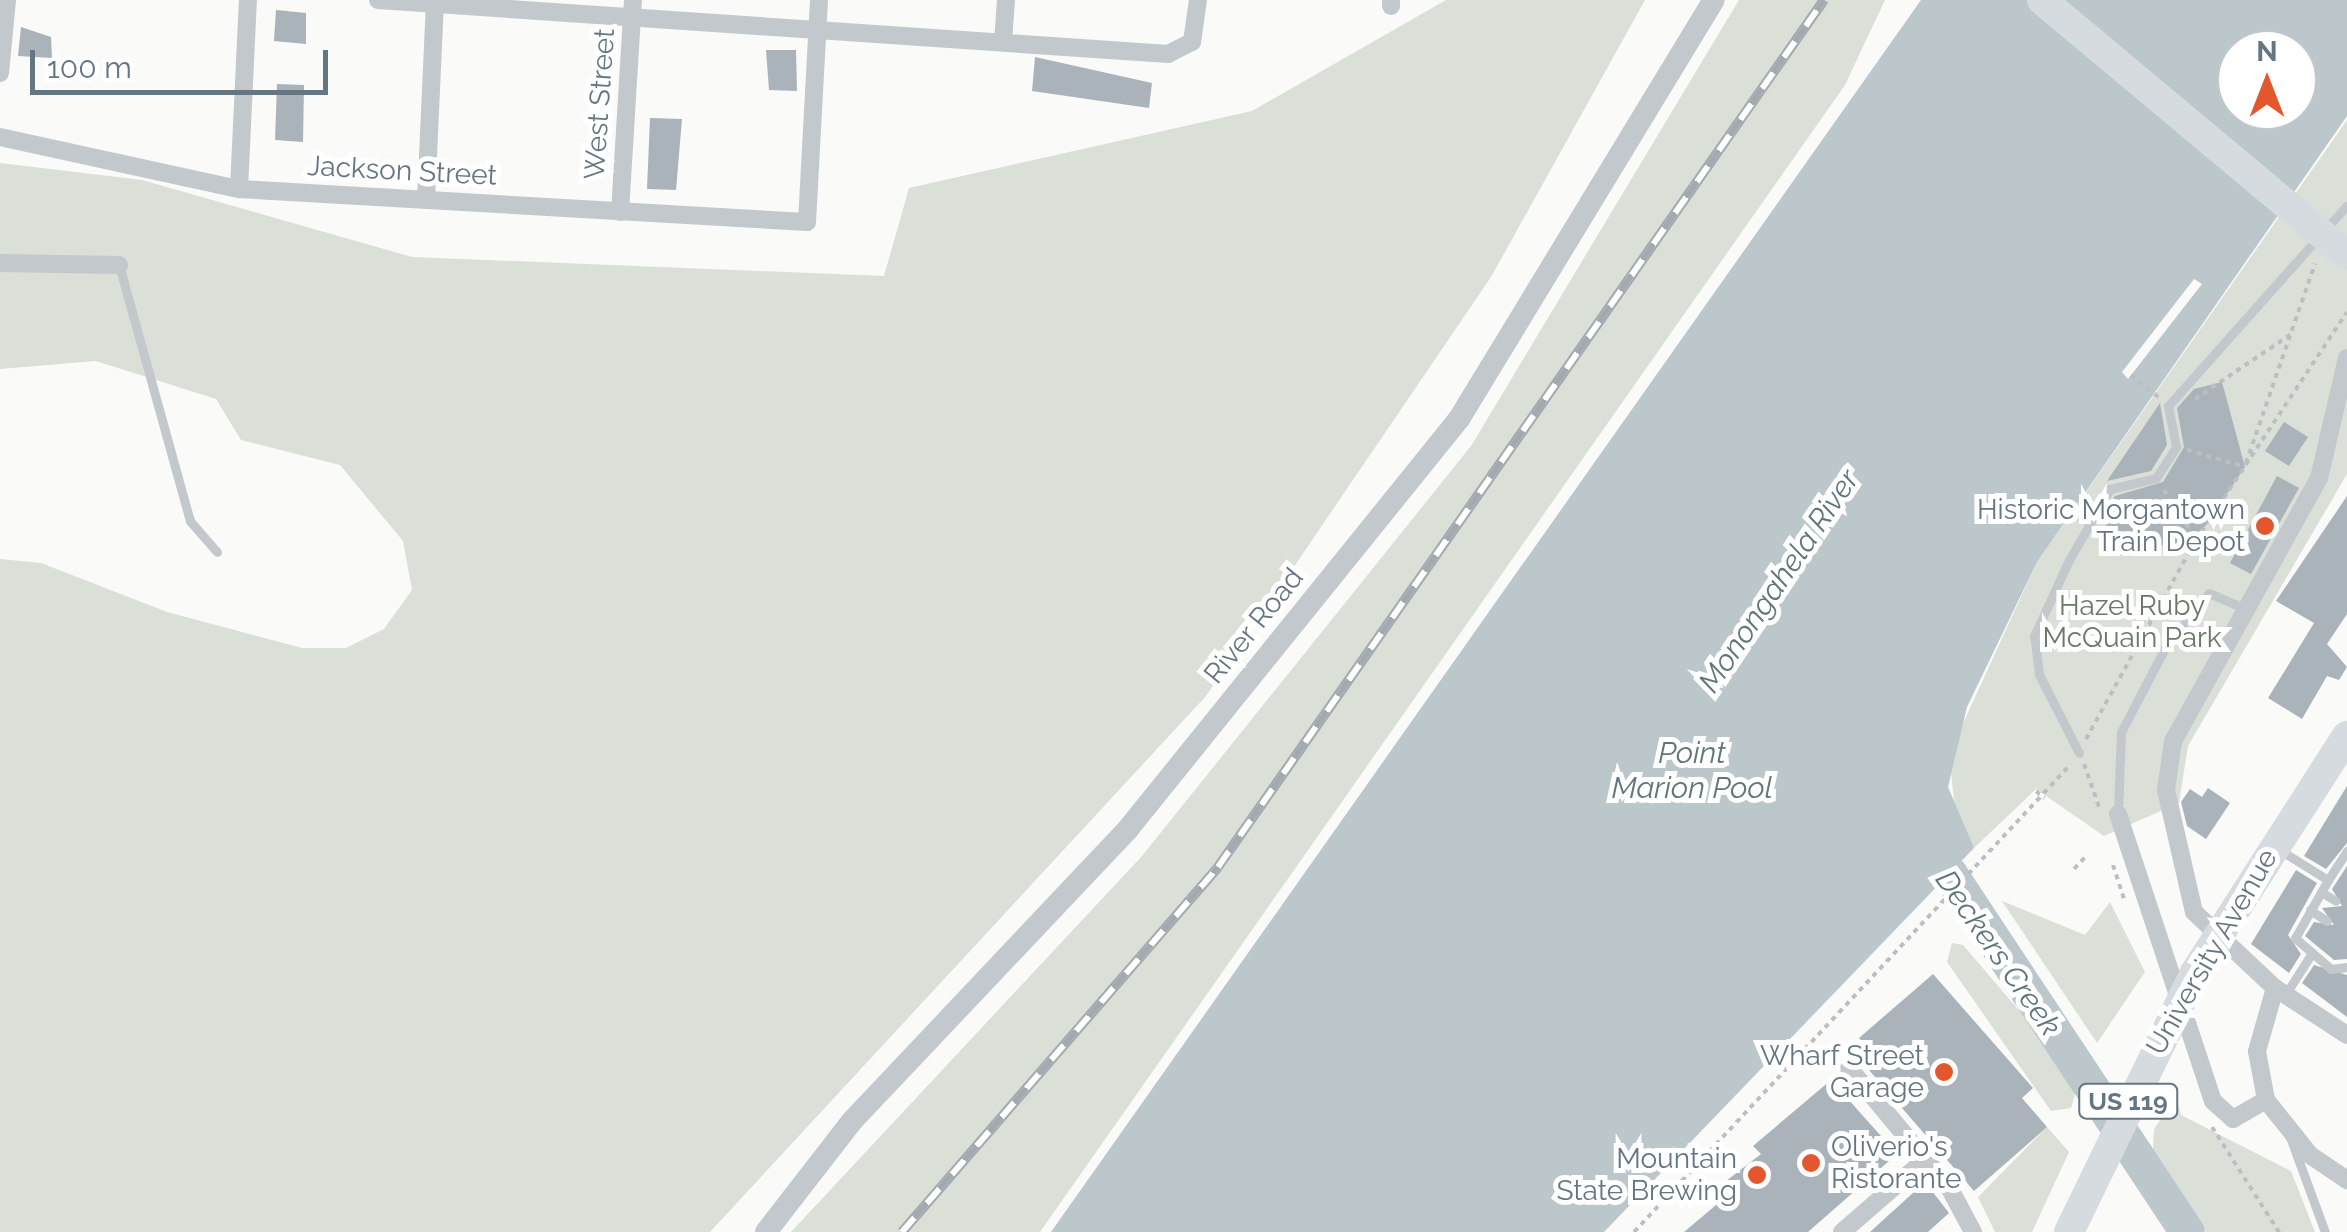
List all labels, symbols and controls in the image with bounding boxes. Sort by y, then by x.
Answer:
street label: West Street [578,27,622,181]
scale bar [35,30,332,92]
north arrow [2217,30,2317,130]
text: N [2256,35,2278,68]
text: 100 m [47,50,132,85]
street label: Jackson Street [306,149,498,193]
water label: Monongahela River [1691,463,1867,699]
place label: Historic Morgantown Train Depot [1977,493,2245,559]
marker: Historic Morgantown Train Depot [2254,515,2276,537]
street label: River Road [1197,561,1311,691]
park label: Hazel Ruby McQuain Park [2042,589,2222,655]
water label: Point Marion Pool [1611,735,1773,806]
street label: University Avenue [2139,842,2285,1062]
water label: Deckers Creek [1928,863,2068,1043]
place label: Wharf Street Garage [1759,1039,1924,1105]
marker: Wharf Street Garage [1933,1061,1955,1083]
road number: US 119 [2078,1081,2178,1121]
place label: Oliverio's Ristorante [1831,1130,1961,1196]
place label: Mountain State Brewing [1556,1142,1737,1208]
marker: Oliverio's Ristorante [1800,1152,1822,1174]
marker: Mountain State Brewing [1746,1164,1768,1186]

